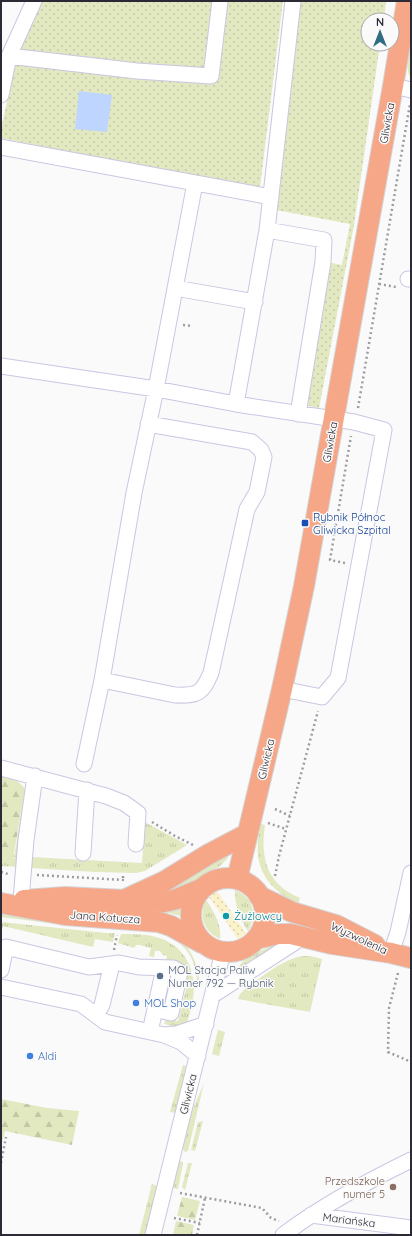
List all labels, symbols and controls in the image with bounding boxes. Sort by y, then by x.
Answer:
north arrow [360,12,400,52]
text: N [376,15,384,29]
street label: Gliwicka [377,101,397,145]
street label: Gliwicka [320,420,340,464]
place label: Rybnik Północ Gliwicka Szpital [313,510,391,537]
marker: Rybnik Północ Gliwicka Szpital [300,518,310,528]
street label: Gliwicka [255,737,277,781]
street label: Jana Kotucza [69,908,141,926]
place label: Żużlowcy [234,909,282,923]
marker: Żużlowcy [221,911,231,921]
street label: Wyzwolenia [328,919,390,957]
place label: MOL Stacja Paliw Numer 792 — Rybnik [168,963,274,990]
marker: MOL Stacja Paliw Numer 792 — Rybnik [155,971,165,981]
place label: MOL Shop [144,996,196,1010]
marker: MOL Shop [131,998,141,1008]
place label: Aldi [38,1049,57,1063]
marker: Aldi [25,1051,35,1061]
street label: Gliwicka [176,1072,200,1116]
place label: Przedszkole numer 5 [325,1174,385,1201]
marker: Przedszkole numer 5 [388,1182,398,1192]
street label: Mariańska [322,1210,376,1230]

